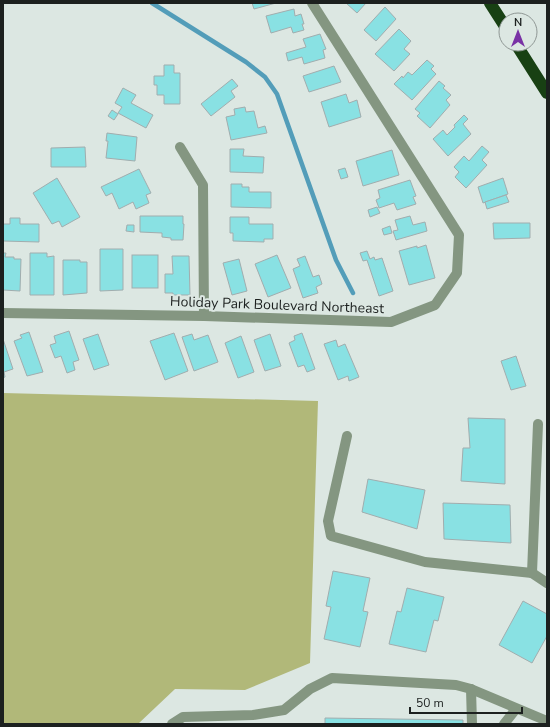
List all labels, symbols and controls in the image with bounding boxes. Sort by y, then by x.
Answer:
north arrow [498,12,538,52]
text: N [514,15,522,30]
street label: Holiday Park Boulevard Northeast [170,292,384,318]
scale bar [410,689,522,715]
text: 50 m [416,695,444,711]

